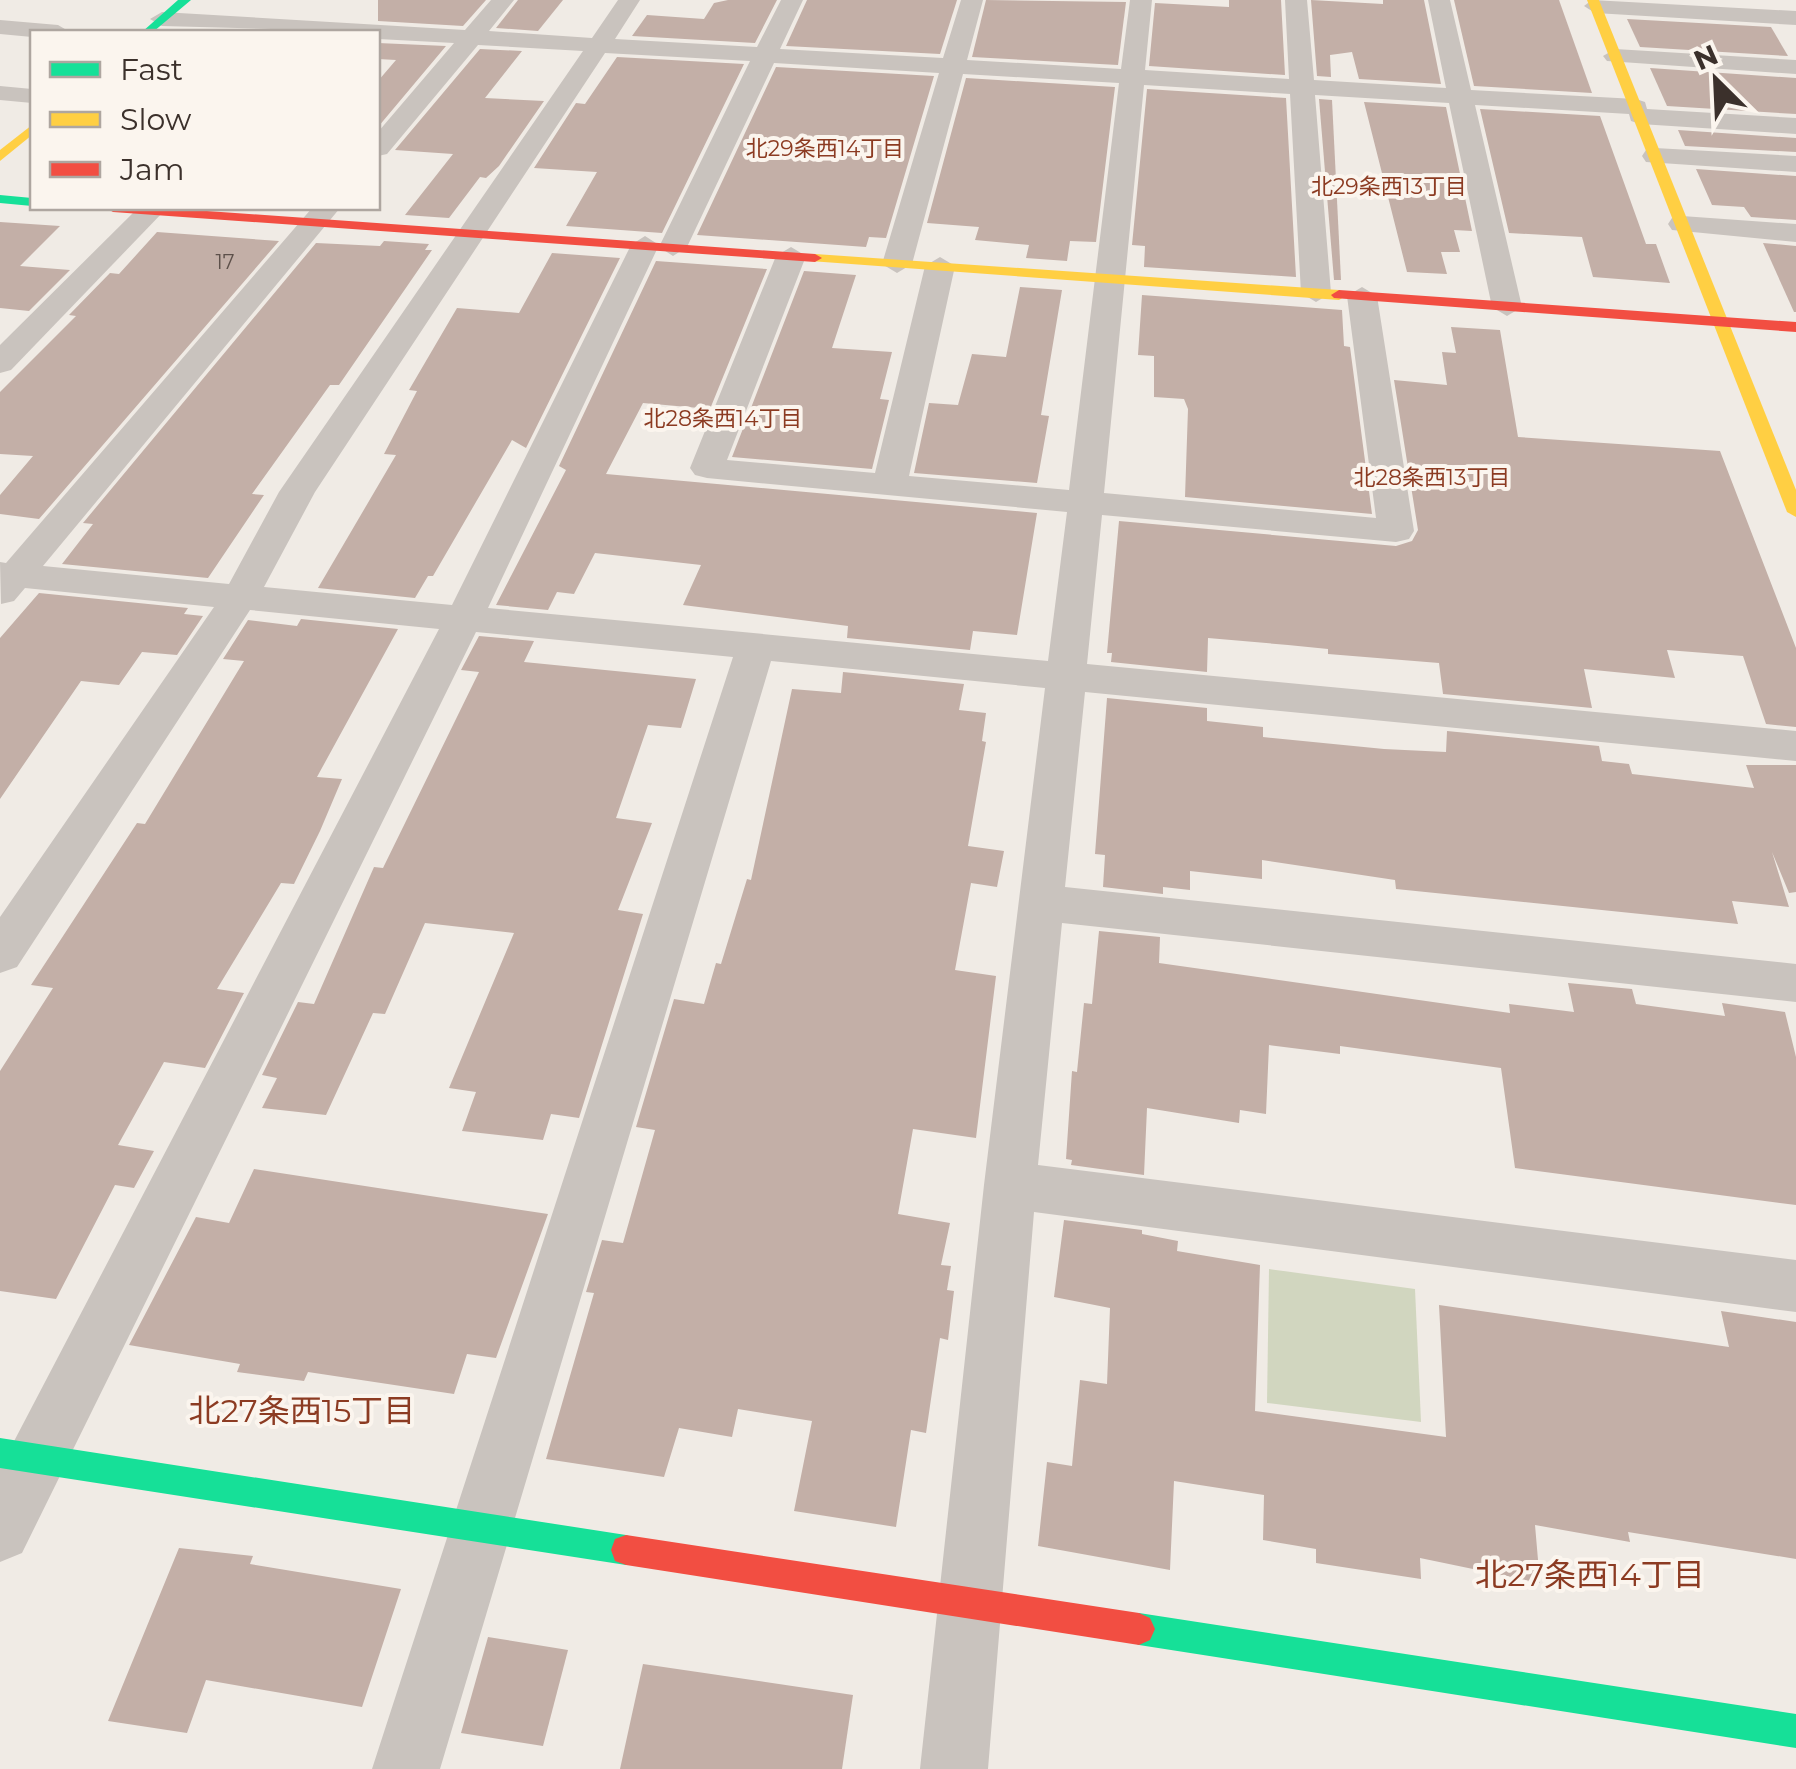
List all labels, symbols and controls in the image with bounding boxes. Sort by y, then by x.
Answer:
legend [30,30,380,210]
north arrow [1666,30,1766,130]
text: N [1689,37,1723,77]
text: Fast [120,51,183,88]
text: Slow [120,101,192,138]
district label: 北29条西14丁目 [746,135,904,162]
text: Jam [119,151,185,188]
district label: 北29条西13丁目 [1311,173,1467,200]
house number: 17 [216,250,235,274]
district label: 北28条西14丁目 [643,405,803,432]
district label: 北28条西13丁目 [1354,464,1510,491]
district label: 北27条西15丁目 [189,1391,415,1430]
district label: 北27条西14丁目 [1475,1555,1705,1594]

